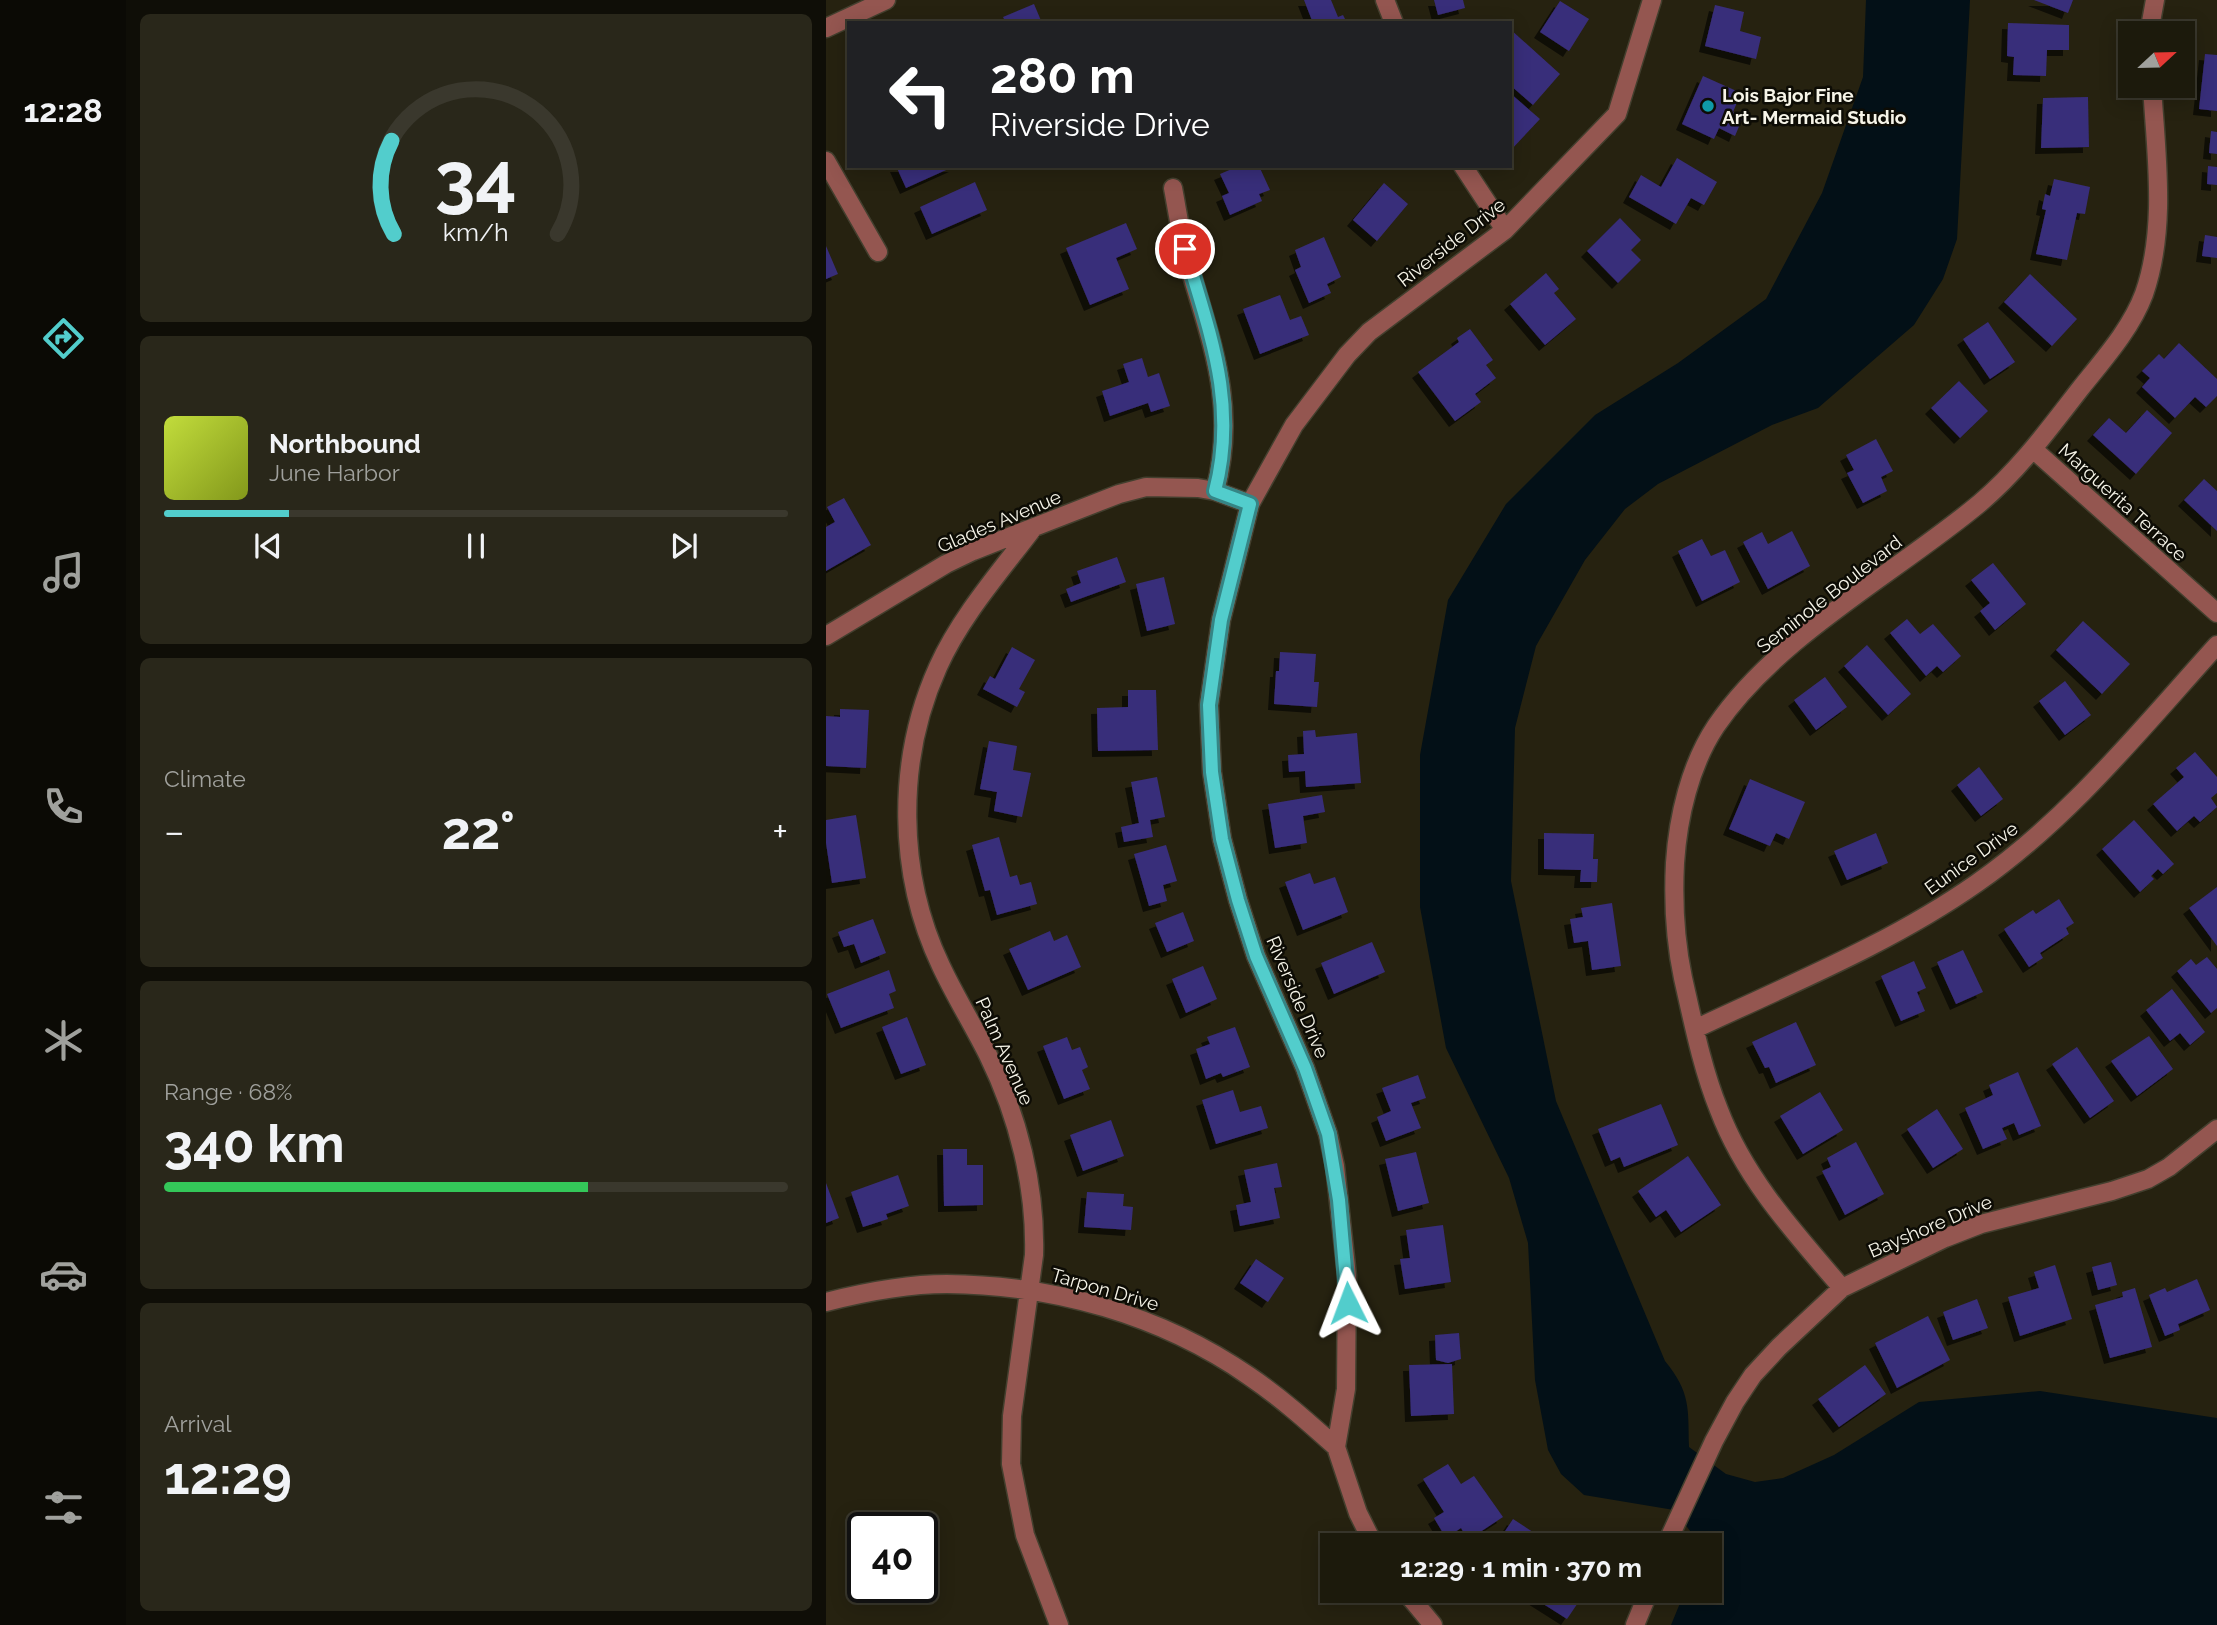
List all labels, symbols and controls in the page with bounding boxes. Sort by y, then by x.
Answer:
north arrow [2118,21,2194,98]
map controls [2118,21,2195,98]
text: 280 m [990,47,1135,104]
icon: left [875,49,966,140]
place label: Lois Bajor Fine Art- Mermaid Studio [1722,84,1906,128]
text: 12:28 [23,92,103,129]
marker: Lois Bajor Fine Art- Mermaid Studio [1700,98,1716,114]
text: Riverside Drive [990,106,1210,143]
text: 34 [435,136,517,221]
street label: Riverside Drive [1393,193,1509,291]
text: km/h [443,217,509,247]
pin [1155,219,1215,279]
icon: arrive [1166,230,1204,268]
icon: directions [39,314,88,363]
text: Northbound [269,429,421,459]
street label: Marguerita Terrace [2054,439,2192,565]
text: June Harbor [269,459,400,486]
street label: Glades Avenue [934,485,1064,557]
icon: previous [249,527,287,565]
icon: pause [457,527,495,565]
icon: next [665,527,703,565]
street label: Seminole Boulevard [1752,531,1906,657]
icon: music [39,548,88,597]
text: Climate [164,765,246,792]
icon: phone [39,782,88,831]
text: 22° [442,800,515,861]
text: − [164,809,184,854]
text: + [772,809,788,854]
street label: Eunice Drive [1920,817,2022,899]
street label: Riverside Drive [1262,933,1334,1061]
street label: Palm Avenue [971,994,1039,1108]
icon: climate [39,1016,88,1065]
text: Range · 68% [164,1078,293,1105]
text: 340 km [164,1113,345,1174]
street label: Bayshore Drive [1865,1190,1995,1262]
icon: car [39,1250,88,1299]
street label: Tarpon Drive [1049,1263,1161,1315]
position arrow [1311,1266,1385,1340]
text: Arrival [164,1410,231,1437]
text: 12:29 [164,1445,292,1506]
icon: filters [39,1483,88,1532]
speed limit sign: 40 [847,1512,938,1603]
text: 12:29 · 1 min · 370 m [1400,1553,1642,1583]

